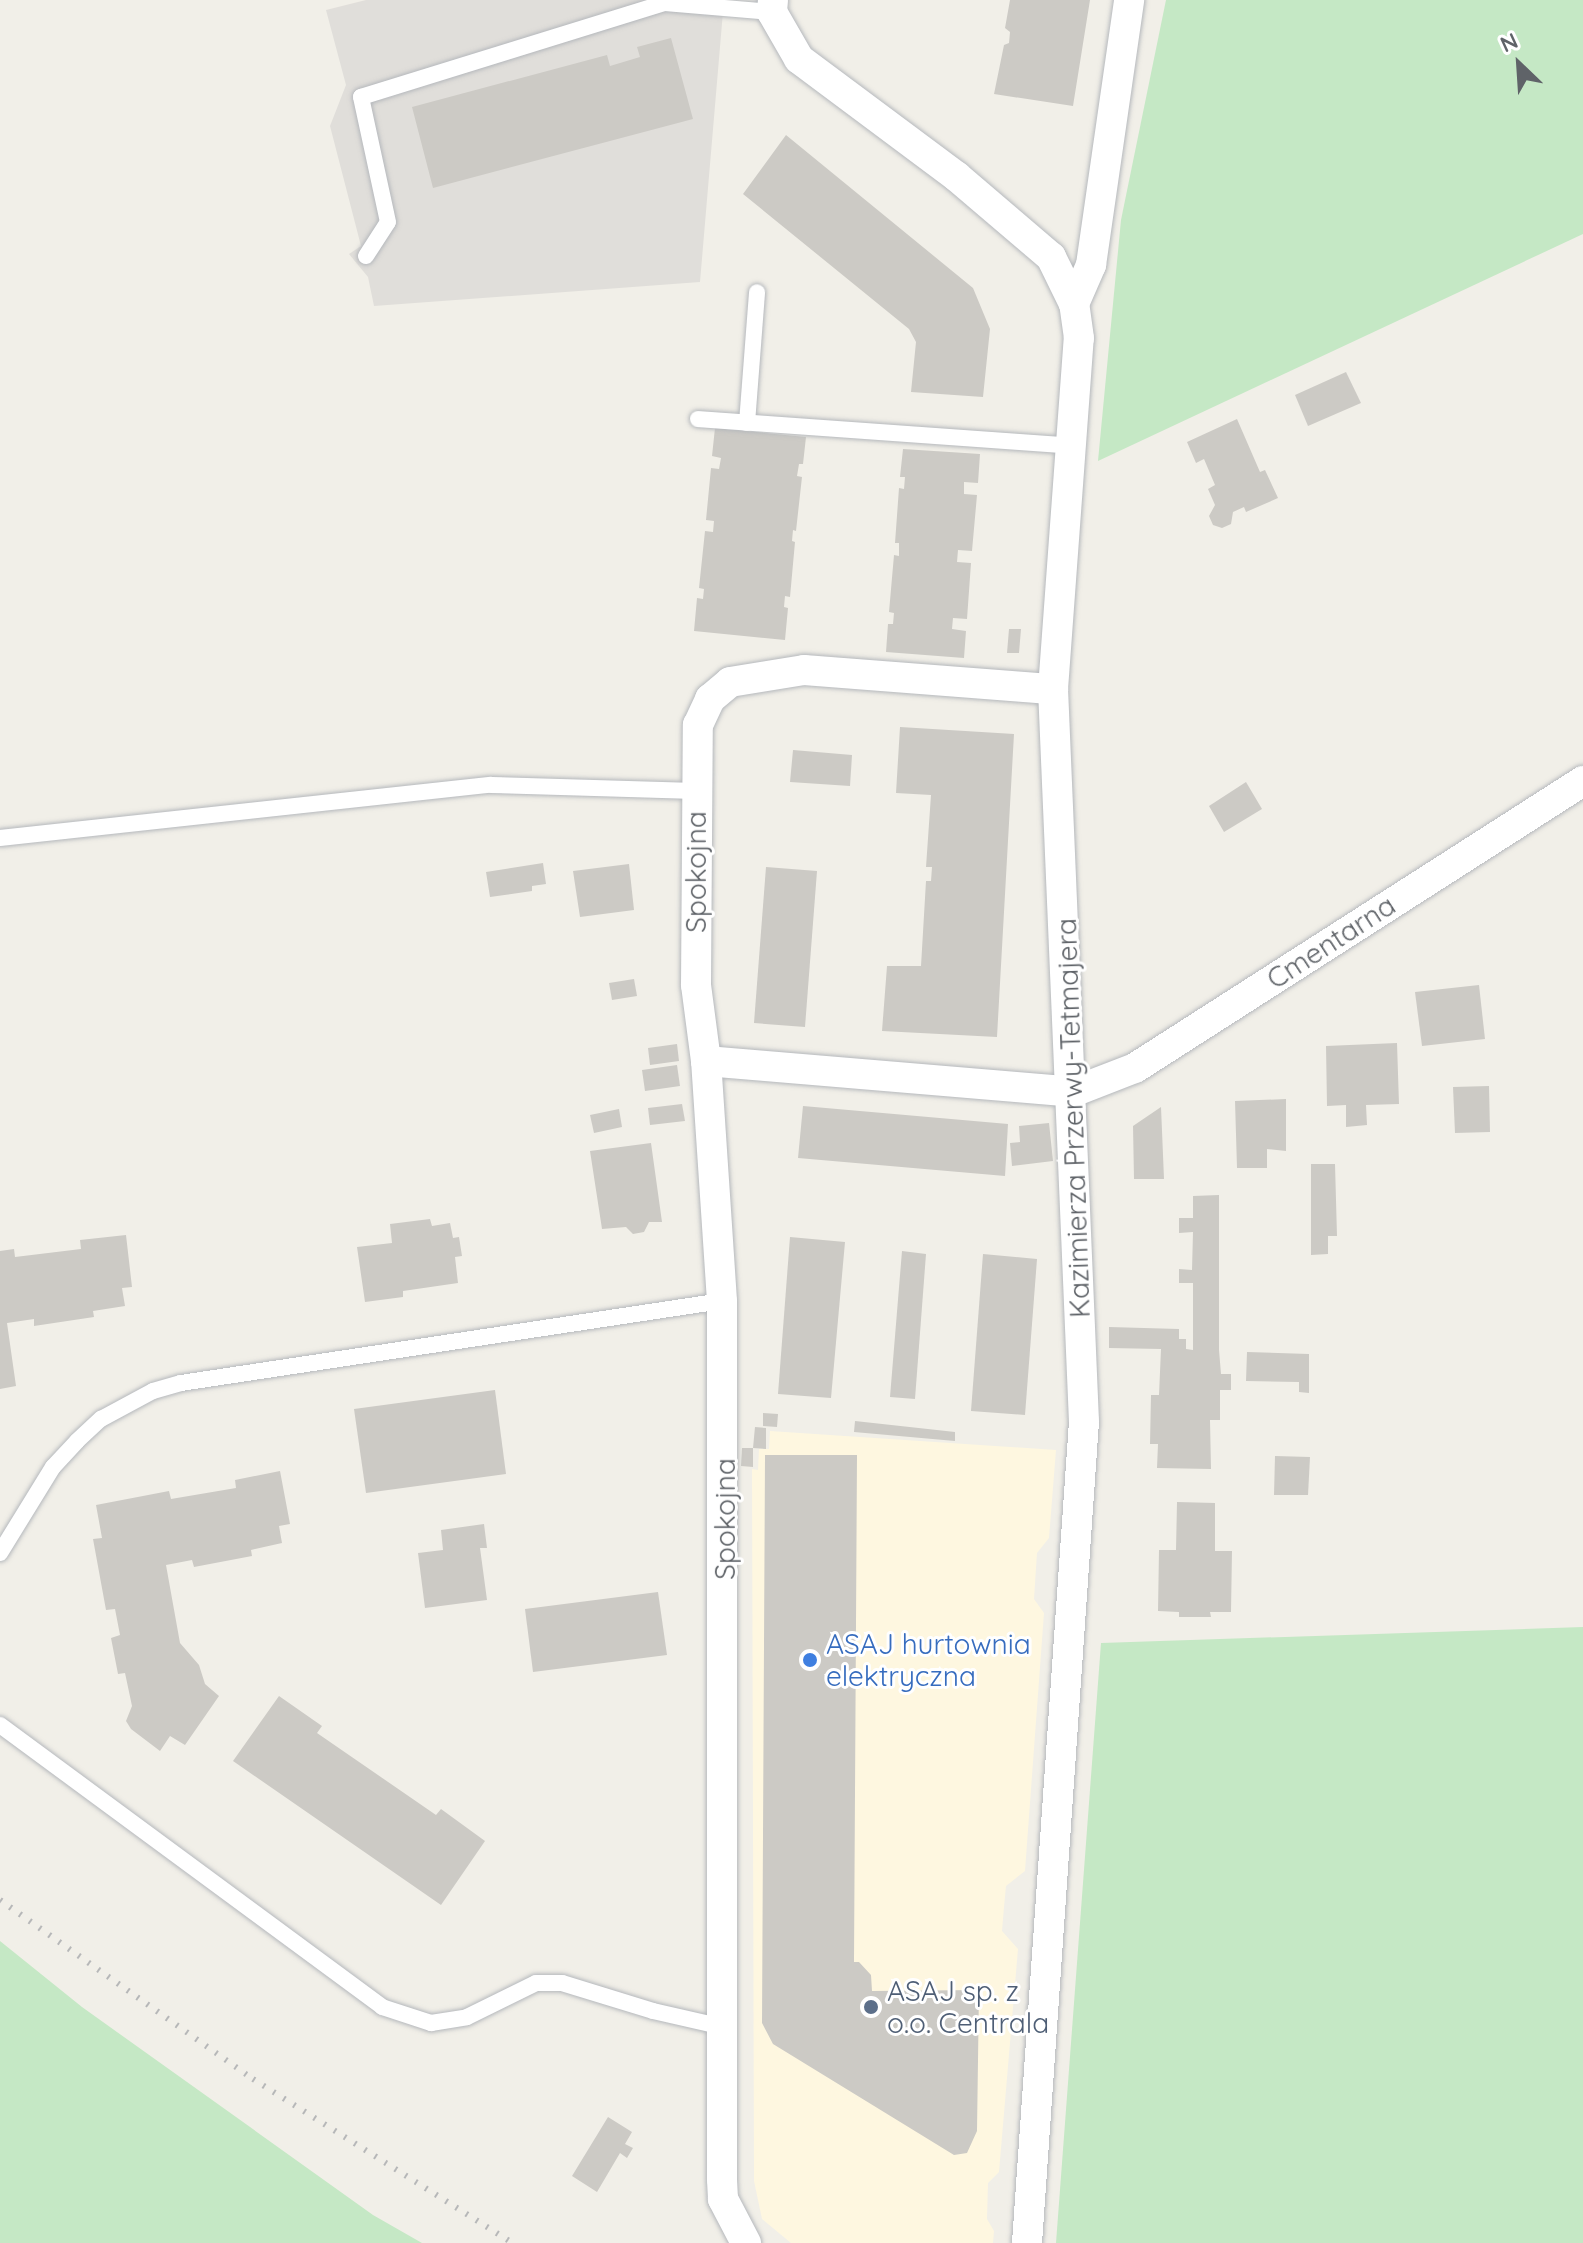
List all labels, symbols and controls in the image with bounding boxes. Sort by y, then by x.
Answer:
north arrow [1479,24,1559,104]
text: N [1496,26,1522,58]
street label: Spokojna [679,811,713,933]
street label: Cmentarna [1261,888,1401,996]
street label: Kazimierza Przerwy-Tetmajera [1049,918,1097,1318]
street label: Spokojna [708,1458,742,1580]
place label: ASAJ hurtownia elektryczna [826,1627,1031,1693]
marker: ASAJ hurtownia elektryczna [801,1651,819,1669]
place label: ASAJ sp. z o.o. Centrala [887,1974,1049,2040]
marker: ASAJ sp. z o.o. Centrala [862,1998,880,2016]

